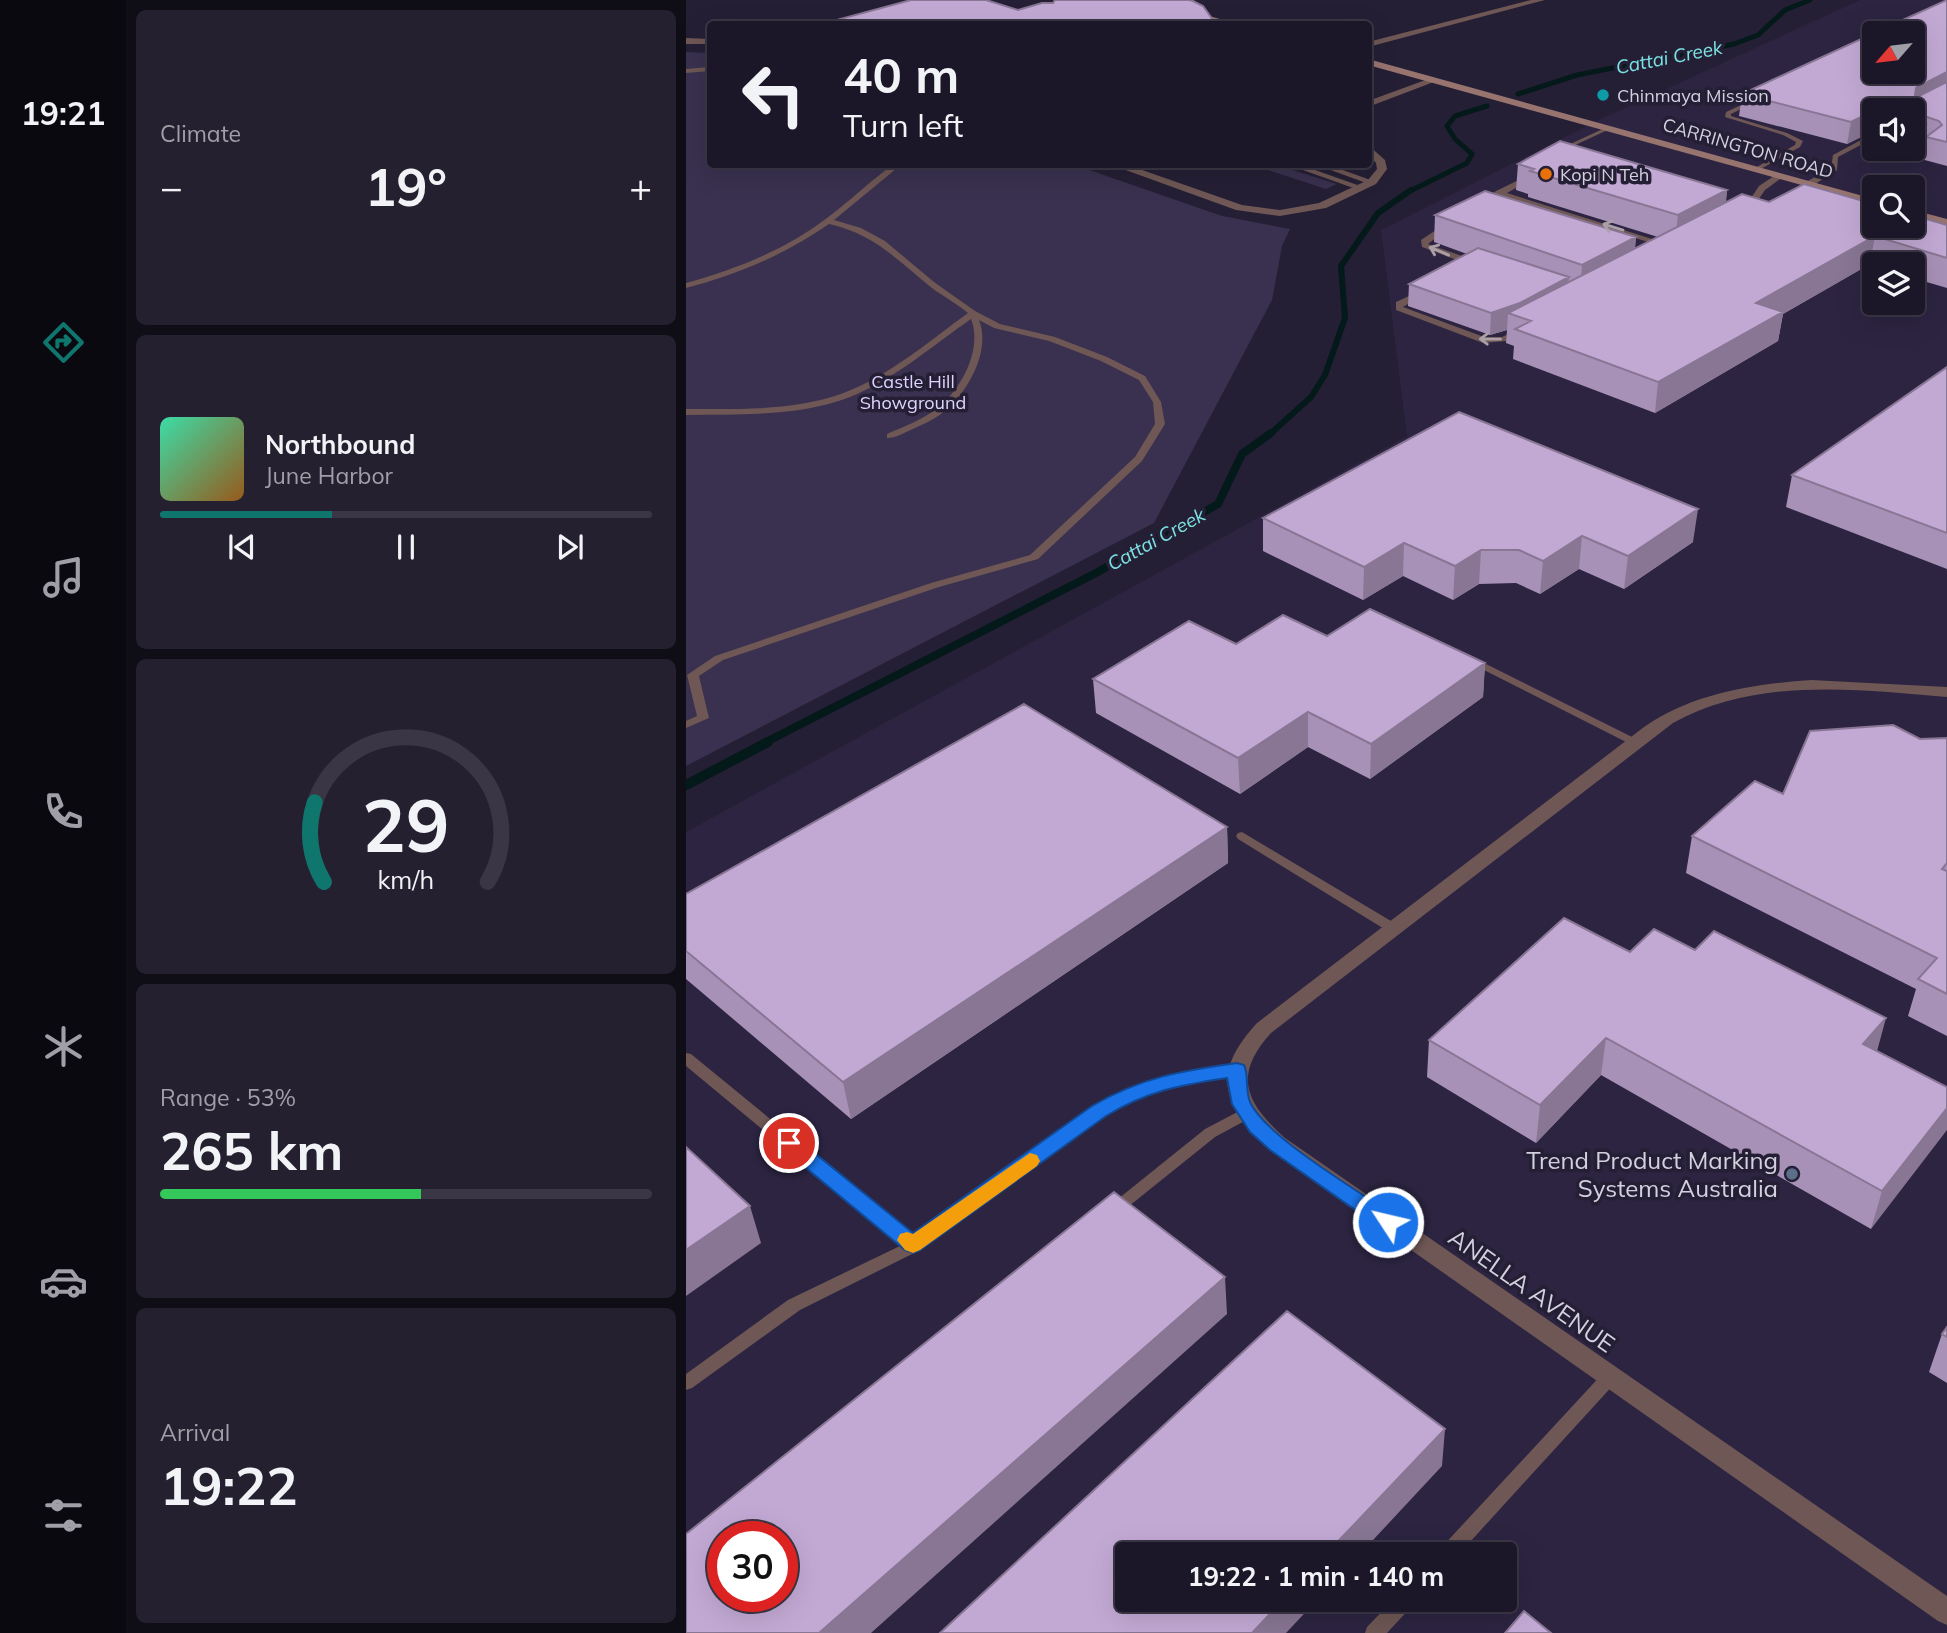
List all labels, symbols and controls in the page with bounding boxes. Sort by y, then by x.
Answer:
north arrow [1862,21,1925,84]
map controls [1862,21,1925,315]
water label: Cattai Creek [1614,35,1726,79]
text: 40 m [843,44,959,105]
icon: left [728,49,819,140]
place label: Chinmaya Mission [1617,84,1769,107]
marker: Chinmaya Mission [1595,87,1611,103]
text: 19:21 [21,93,105,133]
button: sound [1862,98,1925,161]
text: Turn left [843,105,963,145]
street label: CARRINGTON ROAD [1660,113,1836,183]
text: Climate [160,119,241,148]
text: 19° [365,154,447,219]
text: − [160,163,183,211]
text: + [629,163,652,211]
place label: Kopi N Teh [1560,163,1649,186]
marker: Kopi N Teh [1538,166,1554,182]
button: search [1862,175,1925,238]
one-way arrow [1602,220,1624,233]
one-way arrow [1428,244,1450,257]
button: layers [1862,252,1925,315]
icon: directions [39,318,88,367]
one-way arrow [1479,332,1502,346]
park label: Castle Hill Showground [860,370,966,414]
text: Northbound [265,428,415,461]
text: June Harbor [265,461,393,490]
water label: Cattai Creek [1103,502,1210,576]
icon: previous [223,528,261,566]
icon: pause [387,528,425,566]
icon: next [551,528,589,566]
icon: music [39,553,88,602]
text: 29 [362,780,450,871]
icon: phone [39,787,88,836]
text: km/h [378,864,434,895]
icon: climate [39,1022,88,1071]
text: Range · 53% [160,1083,296,1112]
pin [759,1113,819,1173]
text: 265 km [160,1118,343,1183]
icon: arrive [770,1124,808,1162]
place label: Trend Product Marking Systems Australia [1526,1145,1778,1203]
marker: Trend Product Marking Systems Australia [1784,1166,1800,1182]
position arrow [1351,1185,1425,1259]
street label: ANELLA AVENUE [1443,1221,1621,1359]
icon: car [39,1257,88,1306]
text: Arrival [160,1418,230,1447]
text: 19:22 [160,1453,298,1518]
icon: filters [39,1491,88,1540]
speed limit sign: 30 [707,1521,798,1612]
text: 19:22 · 1 min · 140 m [1188,1560,1444,1593]

